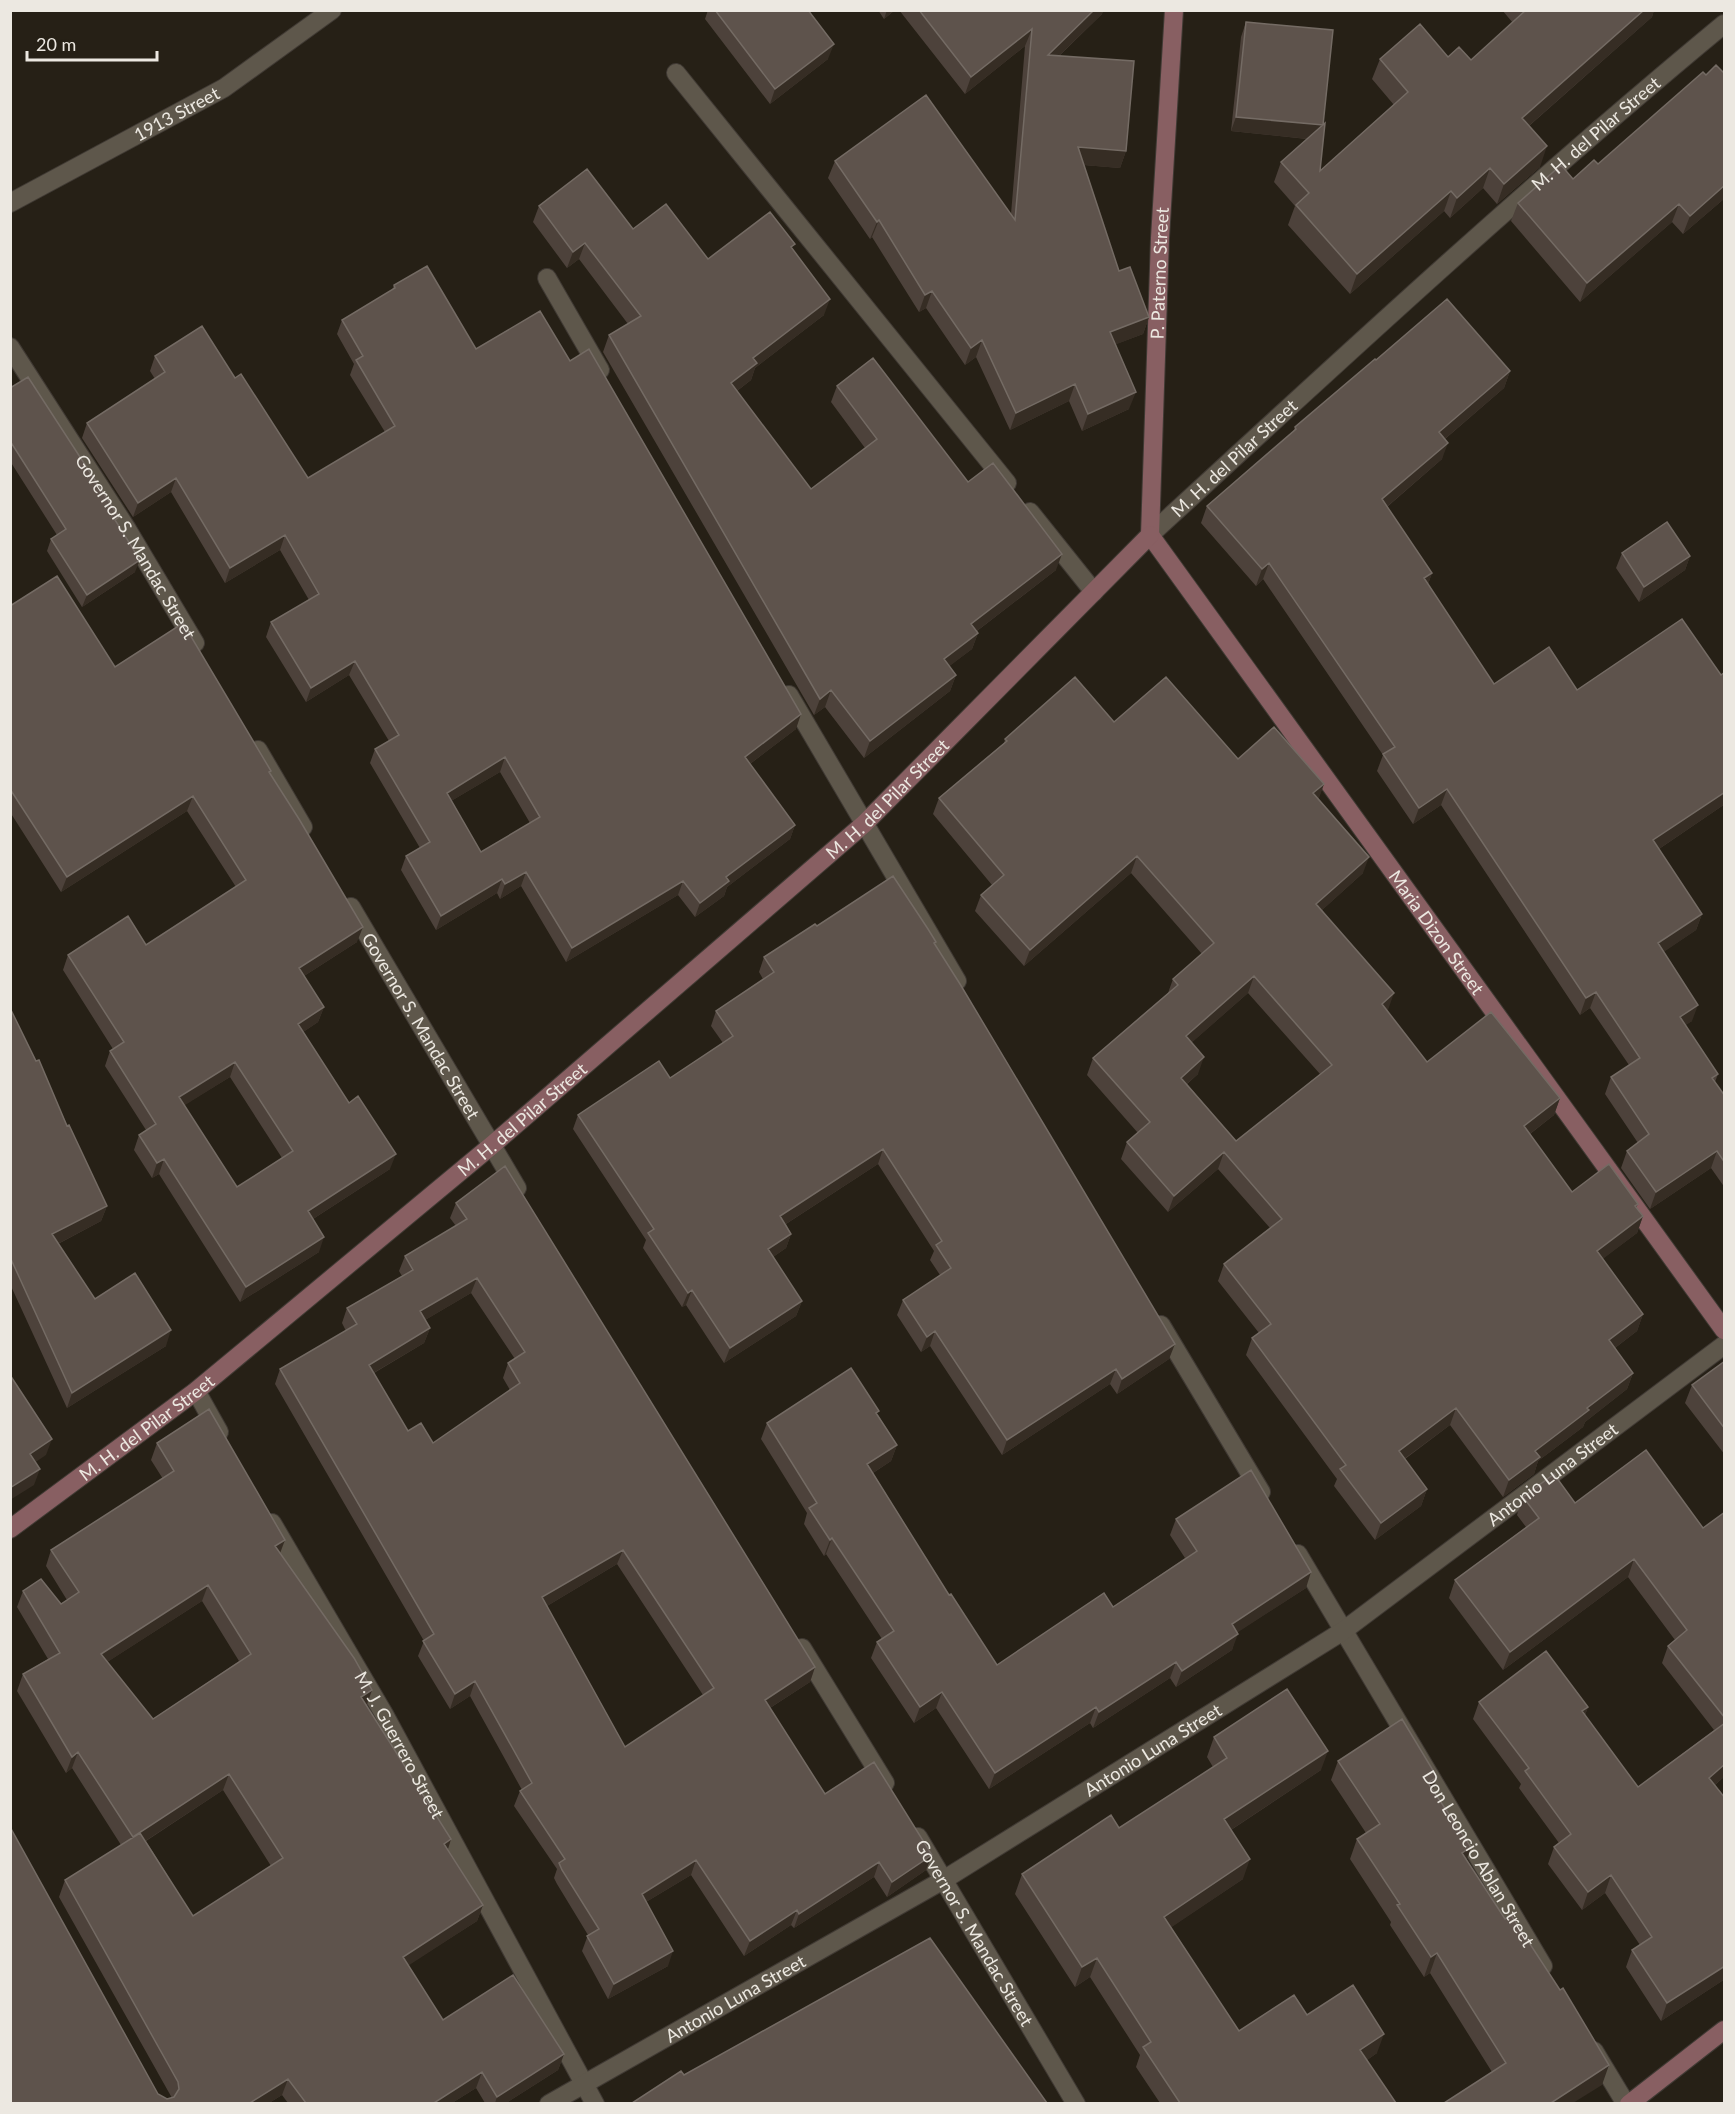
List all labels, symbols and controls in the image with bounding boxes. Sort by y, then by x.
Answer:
scale bar [27,24,158,62]
text: 20 m [36,33,76,55]
street label: M. H. del Pilar Street [1527,71,1665,195]
street label: 1913 Street [130,81,224,145]
street label: P. Paterno Street [1146,206,1173,340]
street label: M. H. del Pilar Street [1166,394,1302,521]
street label: Governor S. Mandac Street [71,450,201,643]
street label: M. H. del Pilar Street [821,734,954,863]
street label: Maria Dizon Street [1385,866,1489,999]
street label: Governor S. Mandac Street [358,929,485,1124]
street label: M. H. del Pilar Street [453,1057,591,1180]
street label: M. H. del Pilar Street [74,1369,219,1485]
street label: Antonio Luna Street [1483,1417,1622,1530]
street label: M. J. Guerrero Street [350,1667,450,1823]
street label: Antonio Luna Street [1080,1698,1226,1801]
street label: Don Leoncio Ablan Street [1418,1766,1540,1951]
street label: Governor S. Mandac Street [911,1835,1039,2030]
street label: Antonio Luna Street [661,1949,810,2047]

